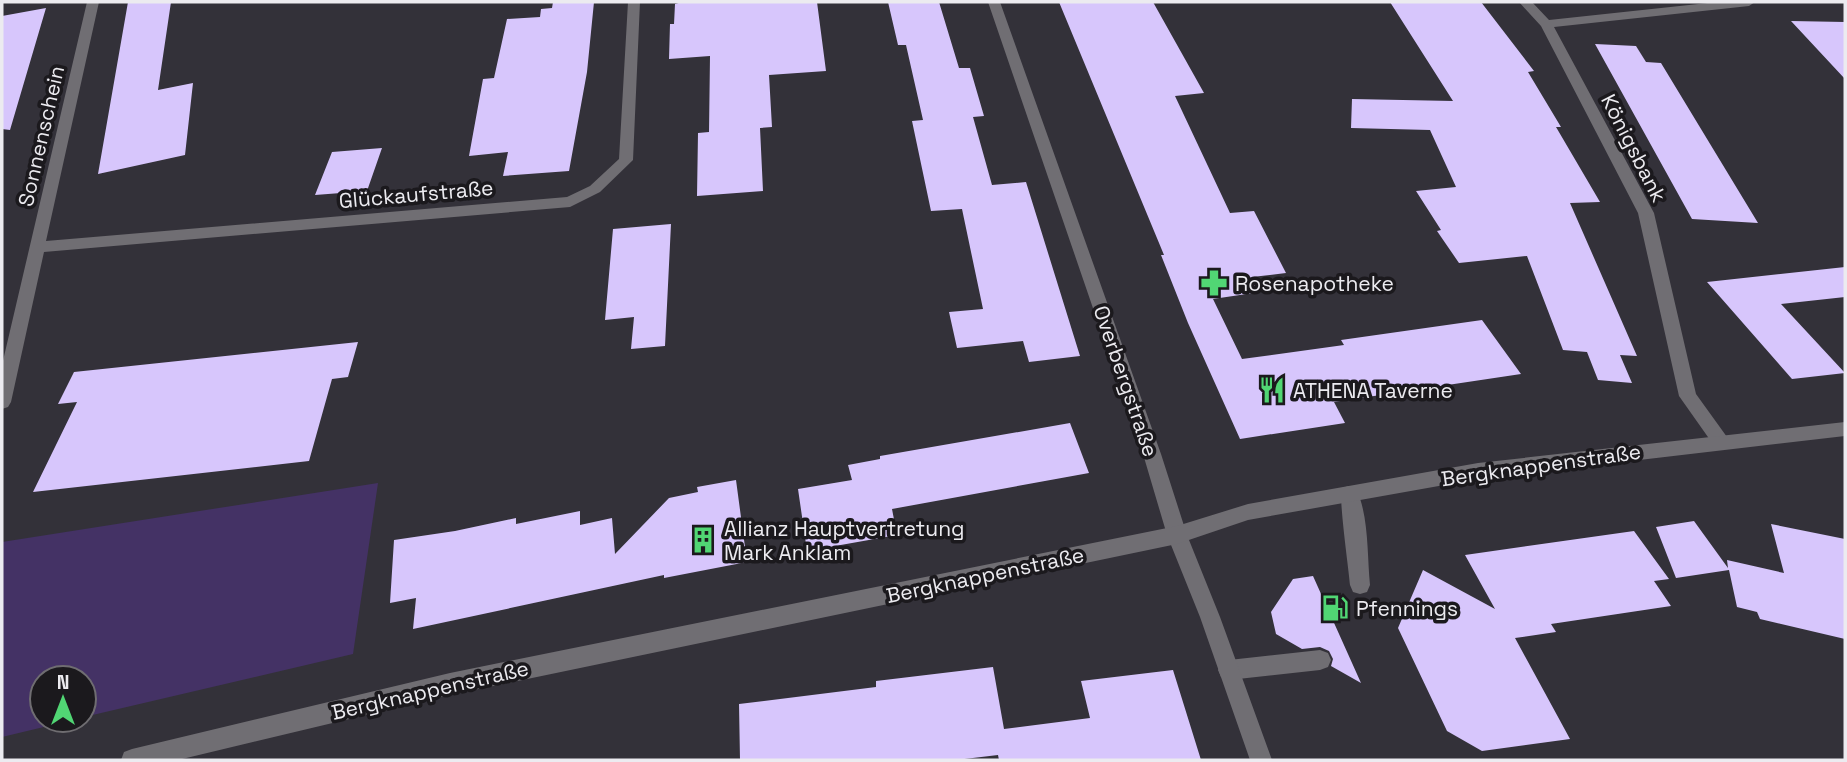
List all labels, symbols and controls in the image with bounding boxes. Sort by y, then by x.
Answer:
street label: Sonnenschein [12,63,70,209]
street label: Königsbank [1595,89,1673,207]
street label: Glückaufstraße [338,174,494,214]
pharmacy icon: Rosenapotheke [1199,268,1229,298]
place label: Rosenapotheke [1235,270,1394,297]
street label: Overbergstraße [1088,302,1164,460]
restaurant icon: ATHENA Taverne [1257,375,1287,405]
place label: ATHENA Taverne [1293,377,1453,404]
street label: Bergknappenstraße [1439,438,1643,492]
place label: Allianz Hauptvertretung Mark Anklam [724,515,965,566]
building icon: Allianz Hauptvertretung Mark Anklam [688,525,718,555]
street label: Bergknappenstraße [884,541,1086,609]
fuel station icon: Pfennings [1320,593,1350,623]
place label: Pfennings [1356,595,1458,622]
street label: Bergknappenstraße [329,654,531,726]
north arrow [28,664,98,734]
text: N [57,670,69,695]

